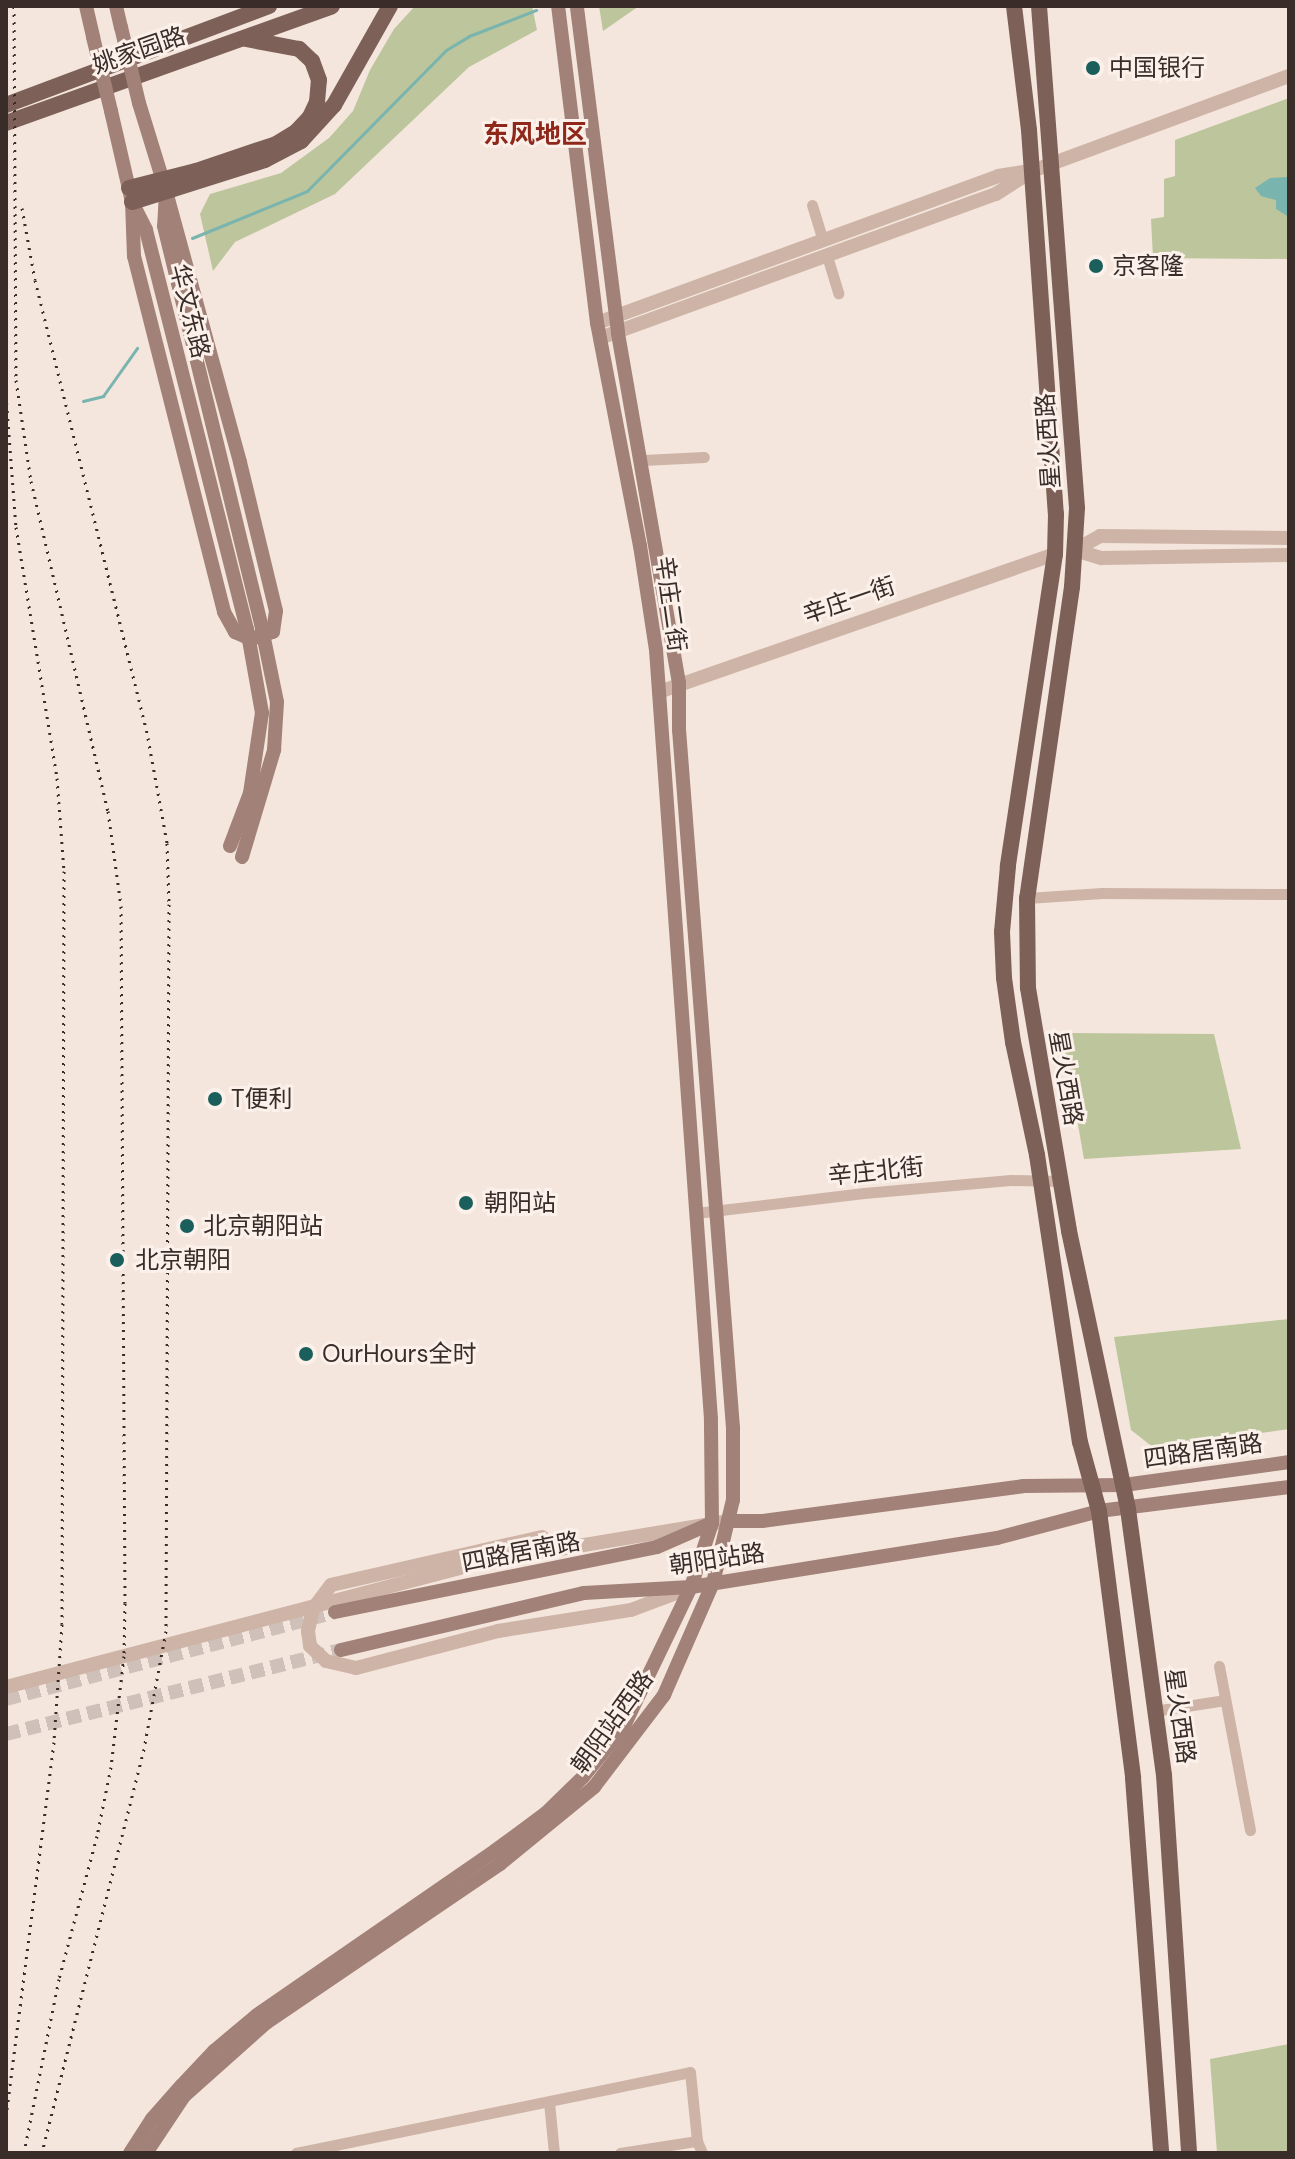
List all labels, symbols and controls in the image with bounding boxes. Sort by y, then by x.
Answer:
street label: 姚家园路 [89,21,189,79]
place label: 中国银行 [1109,54,1205,82]
marker: 中国银行 [1084,59,1102,77]
district label: 东风地区 [483,119,587,151]
place label: 京客隆 [1112,252,1184,280]
marker: 京客隆 [1087,257,1105,275]
street label: 华文东路 [164,261,216,361]
street label: 星火西路 [1030,392,1066,490]
street label: 辛庄二街 [650,554,692,654]
street label: 辛庄一街 [799,571,899,629]
street label: 星火西路 [1043,1028,1089,1128]
place label: T便利 [231,1085,292,1113]
marker: T便利 [206,1090,224,1108]
street label: 辛庄北街 [827,1152,925,1190]
place label: 朝阳站 [484,1189,556,1217]
marker: 朝阳站 [455,1192,477,1214]
place label: 北京朝阳站 [203,1212,323,1240]
marker: 北京朝阳站 [178,1217,196,1235]
place label: 北京朝阳 [135,1246,231,1274]
marker: 北京朝阳 [106,1249,128,1271]
place label: OurHours全时 [322,1340,476,1368]
marker: OurHours全时 [297,1345,315,1363]
street label: 四路居南路 [1142,1428,1264,1474]
street label: 四路居南路 [459,1526,583,1578]
street label: 朝阳站路 [667,1538,767,1580]
street label: 朝阳站西路 [565,1665,659,1779]
street label: 星火西路 [1159,1666,1201,1766]

